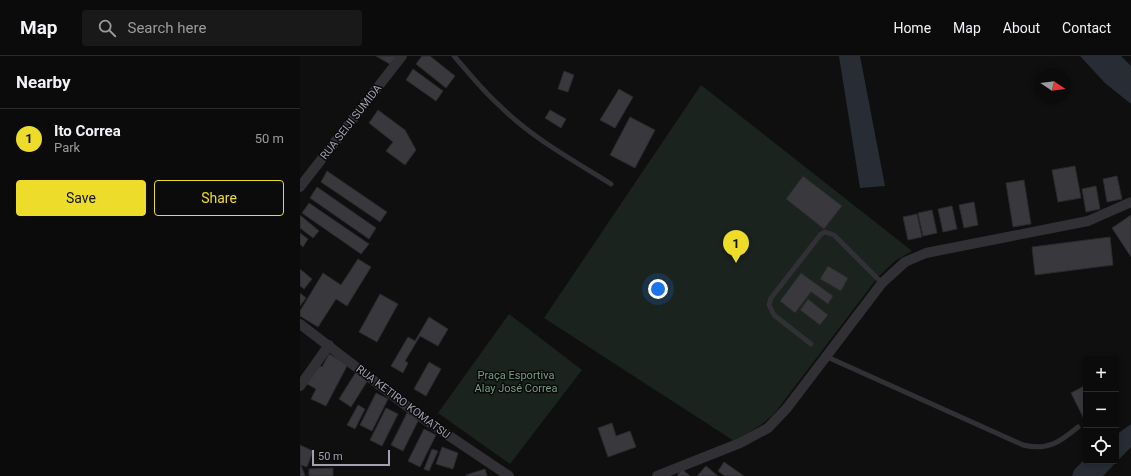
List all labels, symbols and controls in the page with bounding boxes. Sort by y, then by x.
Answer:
search box [82,10,362,46]
text: Map [20,16,58,39]
icon: search [96,17,118,39]
text: Search here [128,19,206,37]
text: Home [893,20,931,36]
text: Map [953,20,981,36]
text: About [1003,20,1040,36]
text: Contact [1062,20,1111,36]
north arrow [1035,68,1071,104]
text: Nearby [16,72,71,92]
street label: RUA SEIJI SUMIDA [318,81,385,162]
text: Ito Correa [54,122,121,140]
text: 1 [25,131,33,146]
text: 50 m [255,131,284,146]
text: Park [54,140,80,155]
button: Save [16,180,146,216]
button: Share [154,180,284,216]
pin: 1 [723,230,749,263]
your location [648,279,668,299]
map controls [1083,356,1119,464]
button: + [1083,356,1119,392]
street label: RUA KETIRO KOMATSU [353,362,453,442]
park label: Praça Esportiva Alay José Correa [475,369,557,395]
button: − [1083,392,1119,428]
button: locate [1083,428,1119,464]
scale bar [312,448,390,467]
text: 50 m [318,450,343,463]

